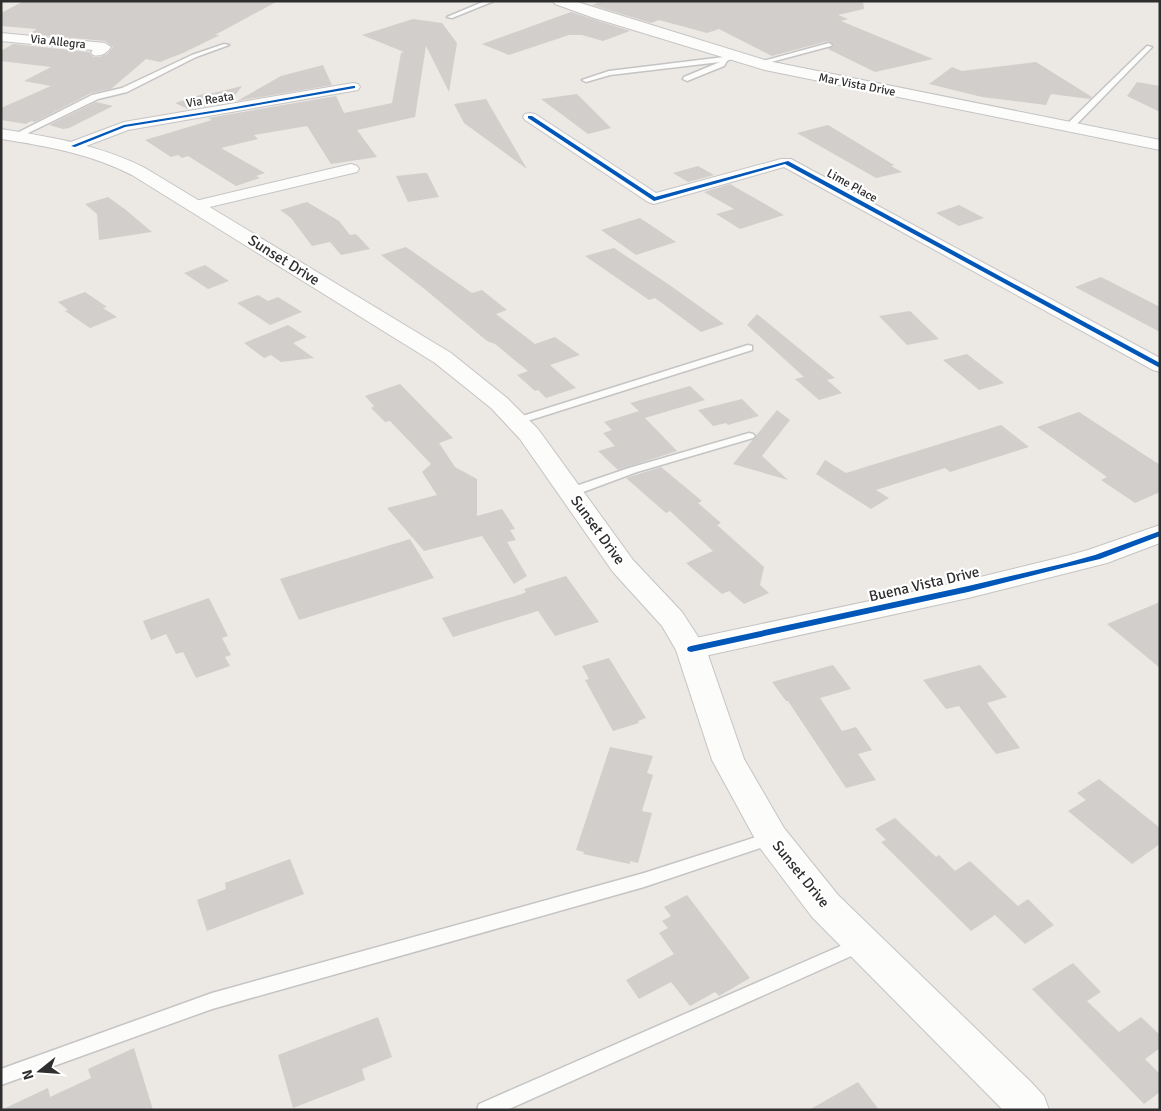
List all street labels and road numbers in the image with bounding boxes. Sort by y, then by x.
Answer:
street label: Via Allegra [30,32,86,52]
street label: Mar Vista Drive [817,70,897,100]
street label: Via Reata [185,89,235,111]
street label: Lime Place [824,166,880,206]
street label: Sunset Drive [245,231,323,289]
street label: Sunset Drive [567,492,629,568]
street label: Buena Vista Drive [867,563,981,605]
street label: Sunset Drive [769,837,833,911]

